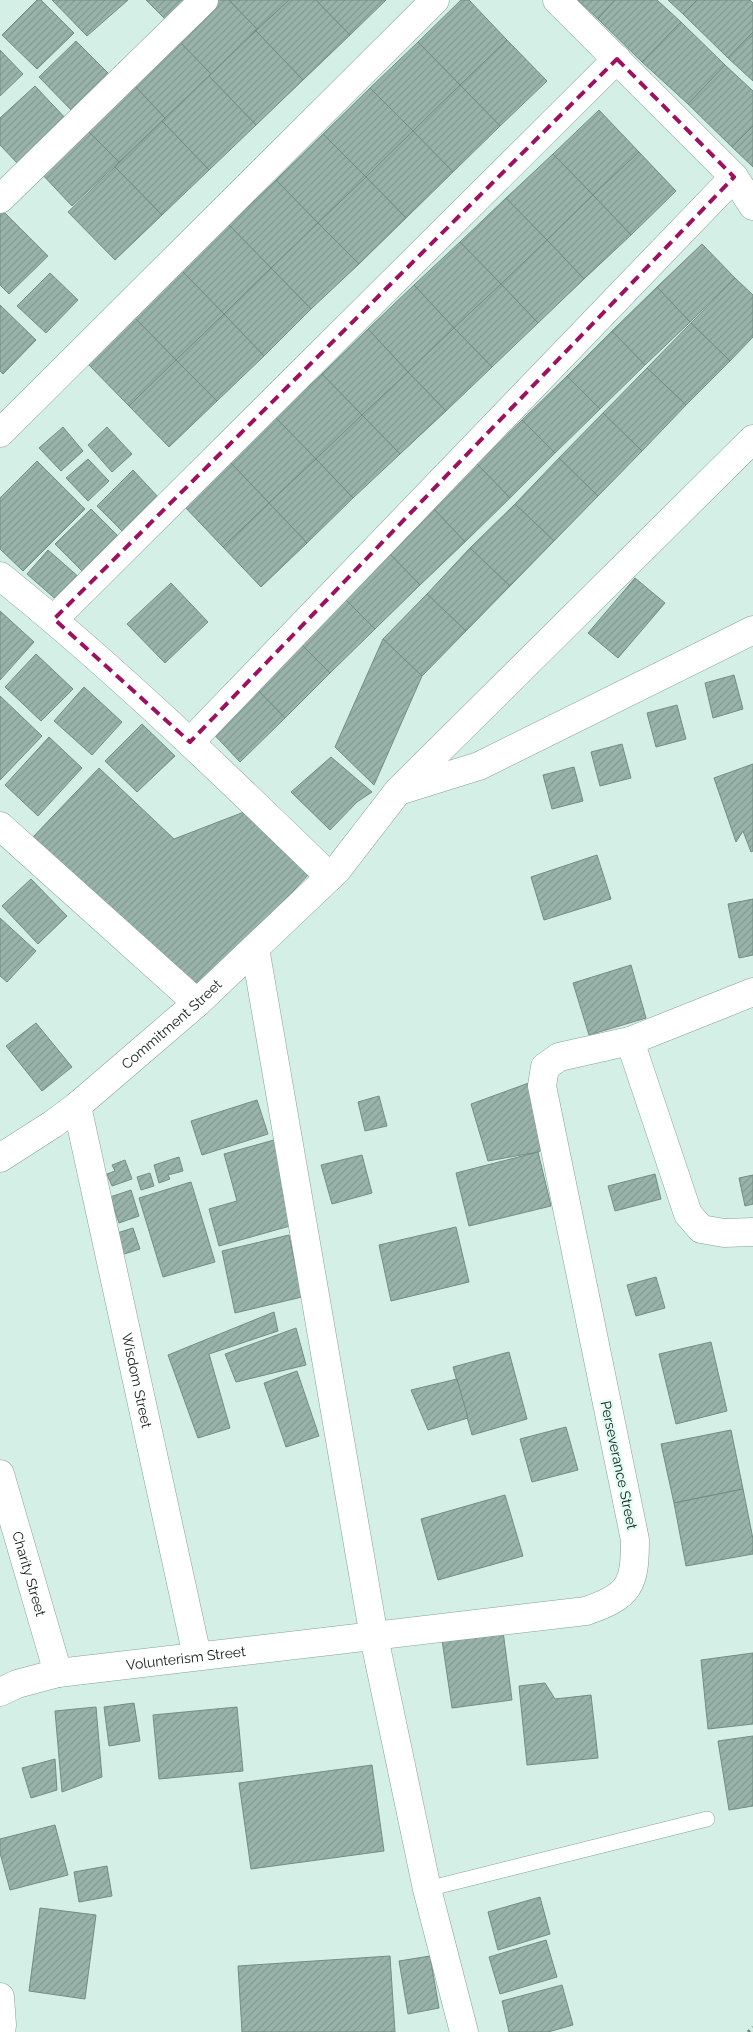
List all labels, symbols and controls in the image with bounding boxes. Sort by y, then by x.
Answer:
street label: Commitment Street [118,976,225,1072]
street label: Wisdom Street [119,1332,155,1430]
street label: Perseverance Street [598,1399,640,1531]
street label: Charity Street [9,1529,49,1618]
street label: Volunterism Street [125,1643,247,1673]

